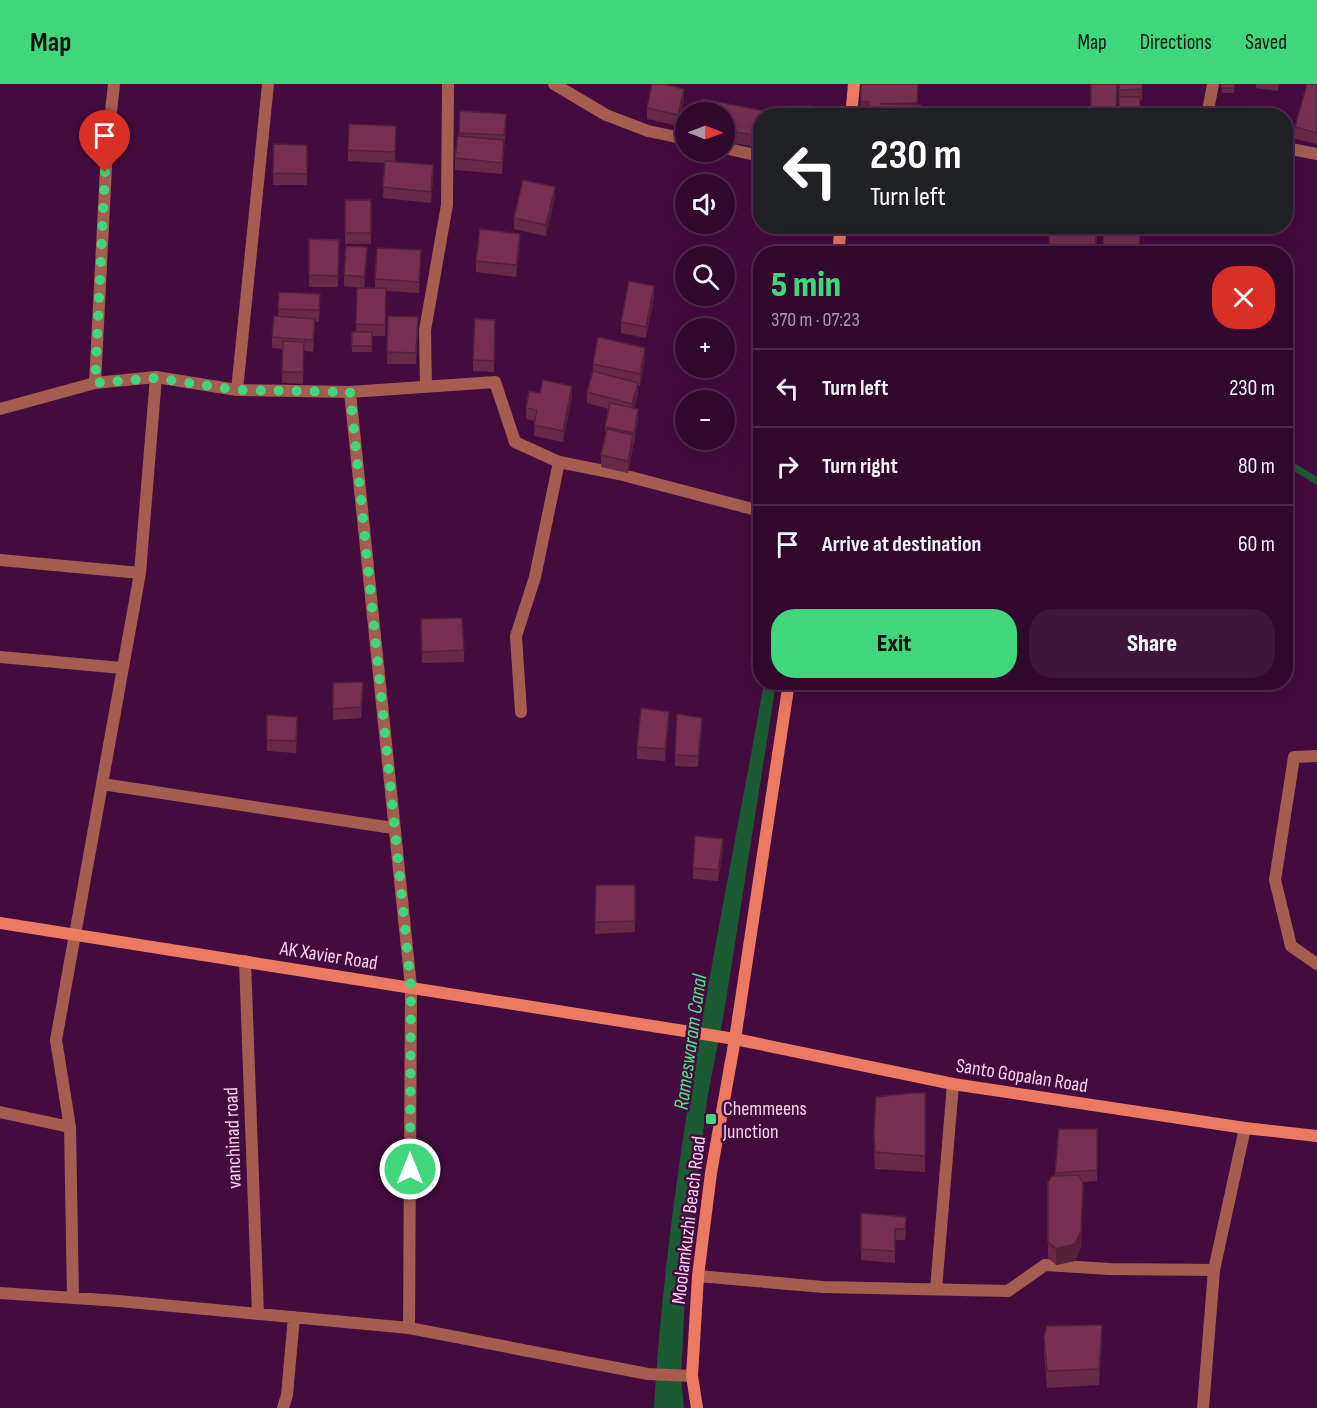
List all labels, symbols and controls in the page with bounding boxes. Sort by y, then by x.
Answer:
text: Map [30,26,71,59]
text: Map [1077,30,1107,55]
text: Directions [1140,30,1212,55]
text: Saved [1245,30,1287,55]
north arrow [675,102,735,162]
map controls [675,102,735,450]
pin [79,110,130,172]
icon: arrive [88,119,121,152]
text: 230 m [870,130,962,181]
icon: left [771,132,849,210]
button: sound [675,174,735,234]
text: Turn left [870,181,946,213]
button: search [675,246,735,306]
text: 5 min [771,264,841,307]
button: close [1212,266,1275,329]
text: 370 m · 07:23 [771,308,860,332]
button: + [675,318,735,378]
icon: left [771,372,804,405]
text: Turn left [822,375,888,402]
text: 230 m [1229,375,1275,402]
button: − [675,390,735,450]
icon: right [771,450,804,483]
text: Turn right [822,453,898,480]
text: 80 m [1238,453,1275,480]
icon: arrive [771,528,804,561]
text: Arrive at destination [822,531,981,558]
text: 60 m [1238,531,1275,558]
button: Exit [771,609,1017,678]
button: Share [1029,609,1275,678]
street label: AK Xavier Road [277,936,379,976]
water label: Rameswaram Canal [669,972,713,1111]
street label: Santo Gopalan Road [954,1054,1089,1098]
street label: vanchinad road [219,1087,247,1189]
place label: Chemmeens Junction [722,1097,807,1144]
marker: Chemmeens Junction [704,1112,718,1126]
street label: Moolamkuzhi Beach Road [667,1135,711,1306]
position arrow [378,1137,442,1201]

